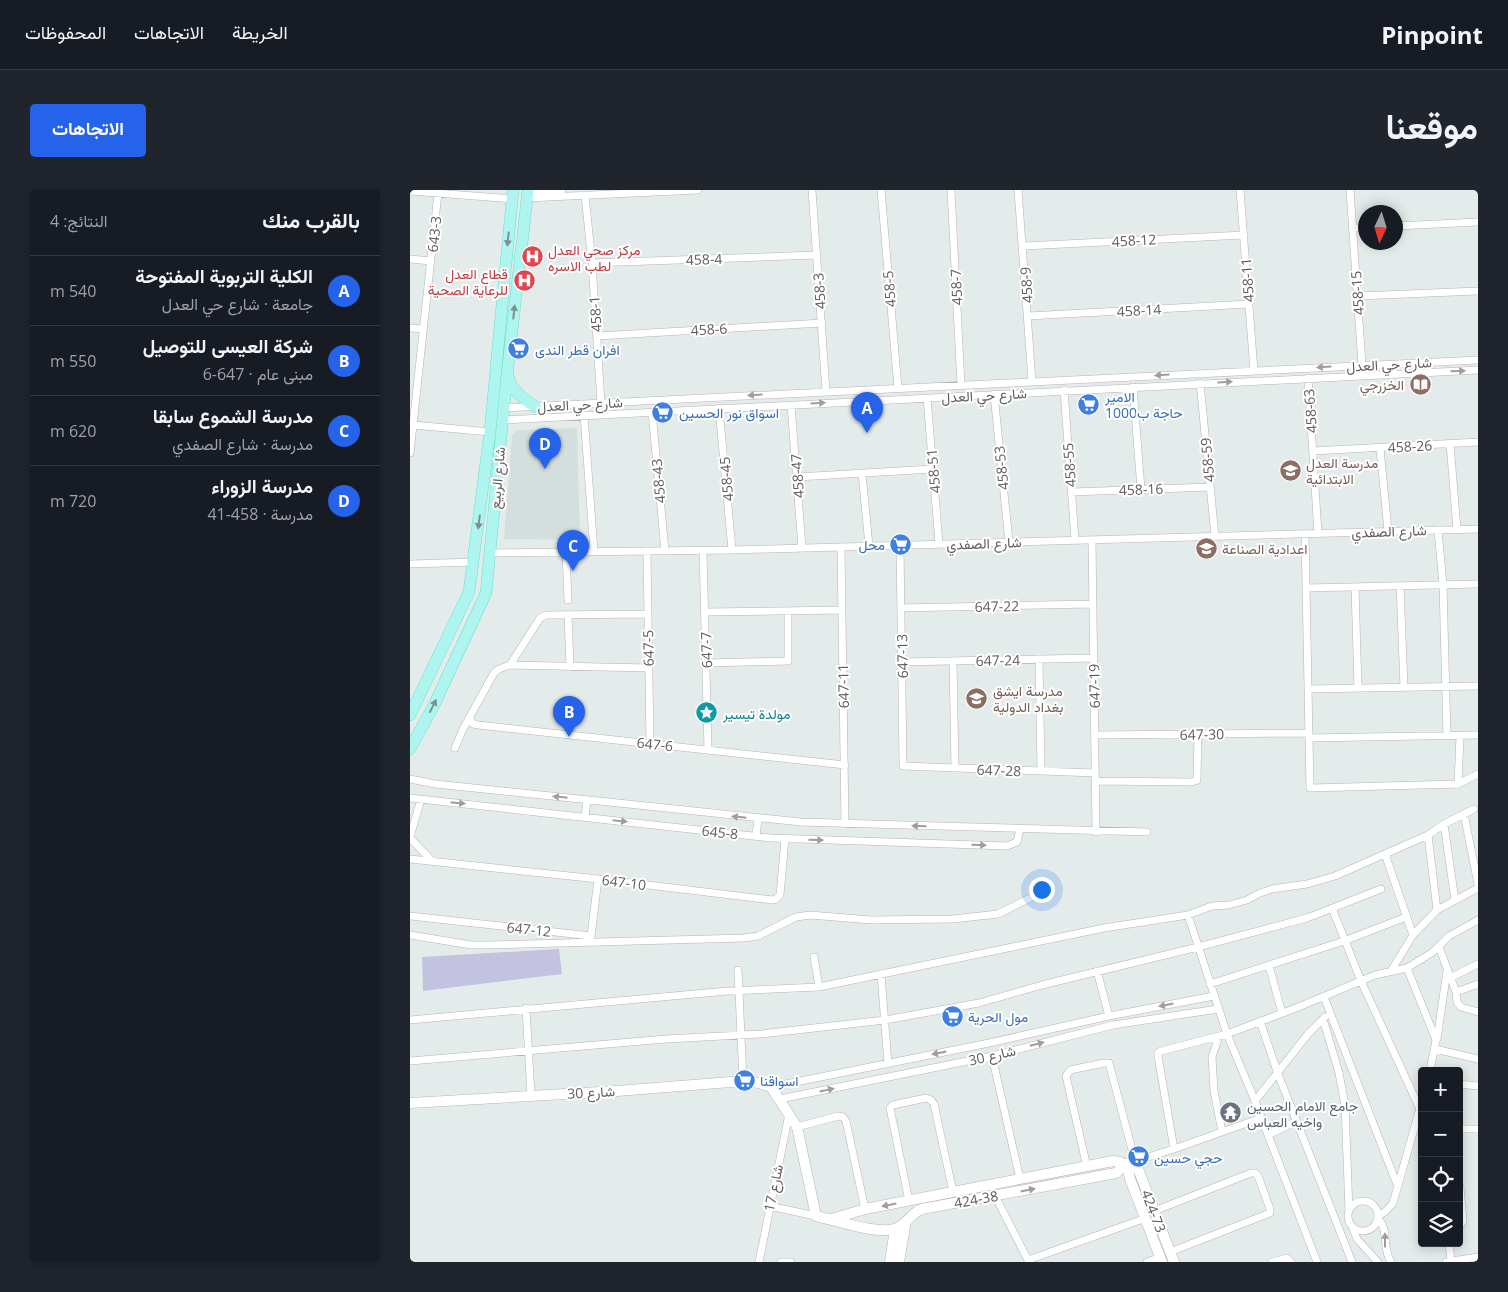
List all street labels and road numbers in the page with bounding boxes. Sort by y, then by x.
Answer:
street label: 643-3 [423,215,445,253]
street label: 458-12 [1111,229,1157,251]
street label: 458-4 [685,249,723,269]
street label: 458-11 [1236,257,1258,303]
street label: 458-9 [1015,266,1037,304]
street label: 458-7 [946,268,966,306]
street label: 458-5 [878,270,900,308]
street label: 458-15 [1346,270,1368,316]
street label: 458-3 [808,272,830,310]
street label: 458-1 [584,295,606,333]
street label: 458-14 [1116,299,1162,321]
street label: 458-6 [690,319,728,339]
street label: شارع حي العدل [1346,352,1432,379]
street label: شارع حي العدل [941,383,1027,410]
street label: 458-63 [1299,388,1321,434]
street label: شارع حي العدل [537,392,623,419]
street label: 458-26 [1387,435,1433,457]
street label: 458-59 [1196,437,1218,483]
street label: 458-55 [1058,442,1080,488]
street label: 458-53 [989,445,1013,491]
street label: شارع الربيع [485,446,511,510]
street label: 458-51 [922,448,944,494]
street label: 458-47 [786,453,808,499]
street label: 458-45 [715,456,737,502]
street label: 458-43 [647,458,669,504]
street label: 458-16 [1118,479,1164,499]
street label: شارع الصفدي [1351,520,1427,545]
street label: شارع الصفدي [946,532,1022,557]
street label: 647-22 [975,596,1019,616]
street label: 647-5 [638,630,658,666]
street label: 647-7 [696,631,716,669]
street label: 647-13 [892,634,912,678]
street label: 647-24 [976,650,1020,670]
street label: 647-11 [833,664,853,708]
street label: 647-19 [1084,664,1104,708]
street label: 647-30 [1180,724,1224,744]
street label: 647-6 [636,733,674,755]
street label: 647-28 [976,760,1022,780]
street label: 645-8 [701,821,739,843]
street label: 647-10 [601,870,647,894]
street label: 647-12 [506,917,552,941]
street label: شارع 30 [967,1040,1018,1072]
street label: شارع 30 [567,1081,615,1105]
street label: شارع 17 [759,1163,789,1214]
street label: 424-38 [952,1186,1000,1212]
street label: 424-73 [1137,1187,1171,1235]

